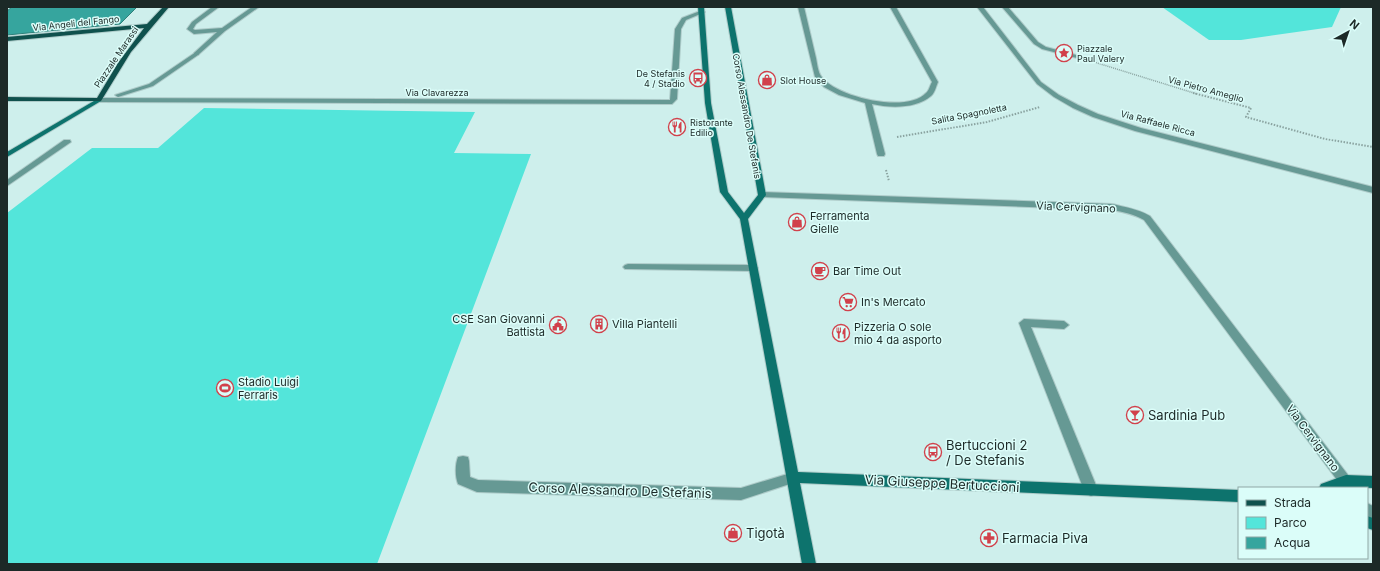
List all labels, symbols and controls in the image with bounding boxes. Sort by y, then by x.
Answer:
north arrow [1328,12,1368,52]
street label: Via Angeli del Fango [32,13,120,33]
text: N [1347,16,1362,32]
street label: Piazzale Marassi [92,24,140,90]
place icon: Piazzale Paul Valery [1054,43,1074,63]
place label: Piazzale Paul Valery [1077,43,1125,64]
street label: Corso Alessandro De Stefanis [731,53,763,180]
place label: De Stefanis 4 / Stadio [636,68,685,89]
bus stop icon: De Stefanis 4 / Stadio [688,68,708,88]
shop icon: Slot House [757,70,777,90]
street label: Via Pietro Ameglio [1167,74,1245,104]
place label: Slot House [780,75,826,86]
street label: Via Clavarezza [405,87,469,98]
street label: Salita Spagnoletta [930,101,1008,127]
street label: Via Raffaele Ricca [1120,108,1196,138]
restaurant icon: Ristorante Edilio [667,117,687,137]
place label: Ristorante Edilio [690,117,733,138]
street label: Via Cervignano [1036,199,1116,215]
place label: Ferramenta Gielle [810,209,869,236]
shop icon: Ferramenta Gielle [787,212,807,232]
cafe icon: Bar Time Out [810,261,830,281]
place label: Bar Time Out [833,264,901,278]
supermarket icon: In's Mercato [838,292,858,312]
place label: In's Mercato [861,295,926,309]
place label: CSE San Giovanni Battista [452,312,545,339]
building icon: Villa Piantelli [589,314,609,334]
public building icon: CSE San Giovanni Battista [548,315,568,335]
place label: Villa Piantelli [612,317,677,331]
place label: Pizzeria O sole mio 4 da asporto [854,320,942,347]
restaurant icon: Pizzeria O sole mio 4 da asporto [831,323,851,343]
place label: Stadio Luigi Ferraris [238,375,299,402]
sports icon: Stadio Luigi Ferraris [215,378,235,398]
street label: Via Cervignano [1283,402,1343,474]
bar icon: Sardinia Pub [1125,405,1145,425]
place label: Sardinia Pub [1148,407,1225,423]
place label: Bertuccioni 2 / De Stefanis [946,437,1027,468]
bus stop icon: Bertuccioni 2 / De Stefanis [923,442,943,462]
street label: Via Giuseppe Bertuccioni [864,471,1020,495]
street label: Corso Alessandro De Stefanis [528,479,712,501]
legend [1238,487,1368,559]
text: Strada [1274,495,1311,510]
text: Parco [1274,515,1307,530]
shop icon: Tigotà [723,523,743,543]
place label: Tigotà [746,525,785,541]
pharmacy icon: Farmacia Piva [979,528,999,548]
place label: Farmacia Piva [1002,530,1088,546]
text: Acqua [1274,535,1310,550]

